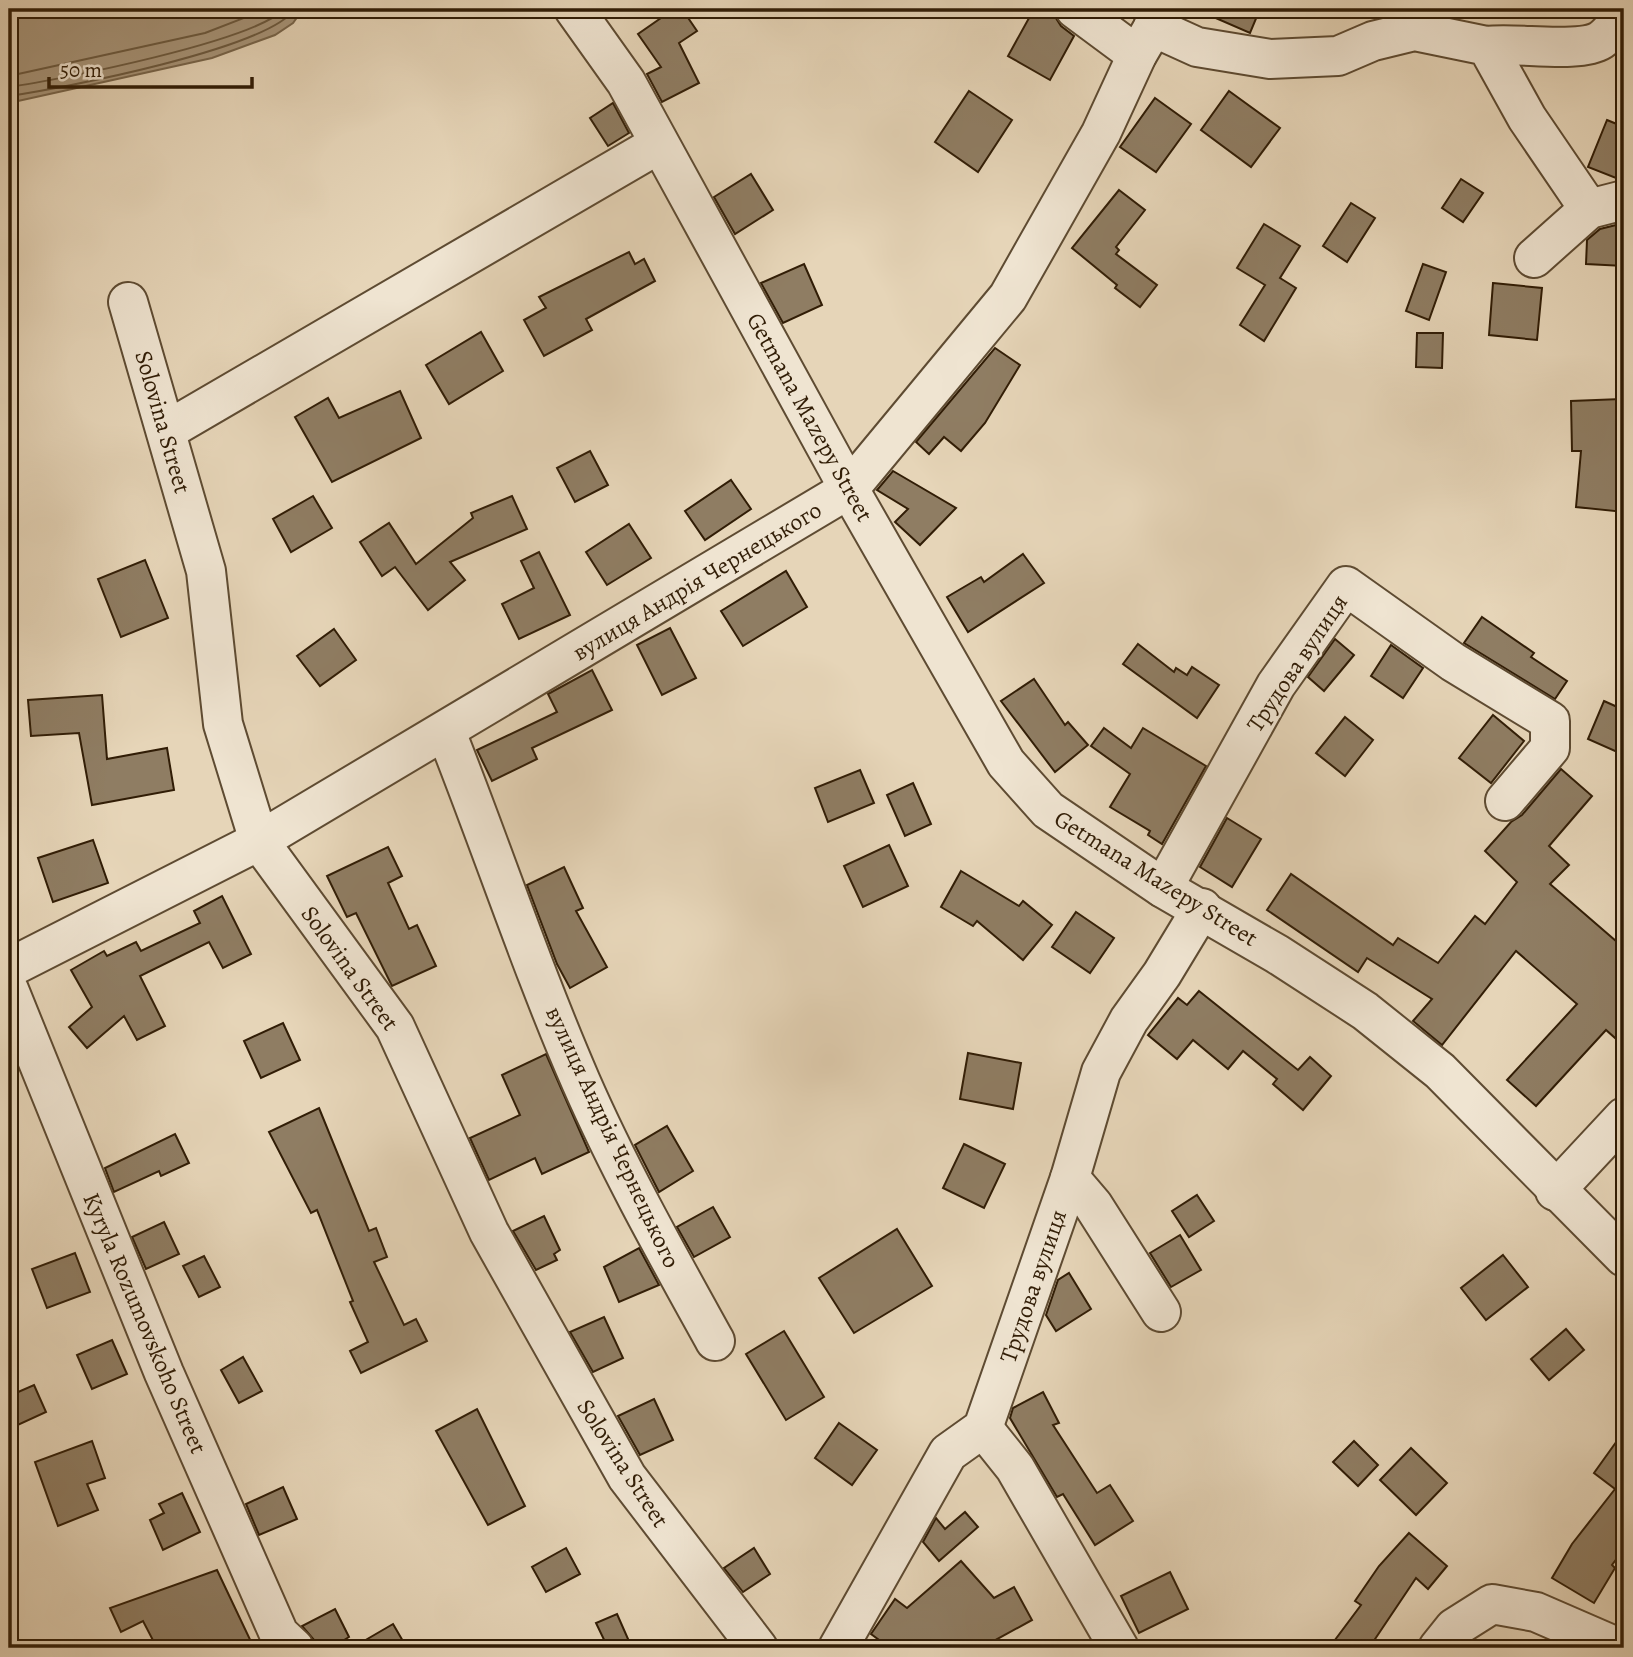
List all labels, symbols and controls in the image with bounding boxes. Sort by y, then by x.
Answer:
scale bar [49,46,252,90]
text: 50 m [60,56,102,84]
street label: Getmana Mazepy Street [739,307,881,527]
street label: Solovina Street [127,347,199,497]
street label: вулиця Андрія Чернецького [566,494,828,668]
street label: Трудова вулиця [1239,588,1355,738]
street label: Getmana Mazepy Street [1048,802,1264,954]
street label: Solovina Street [294,899,406,1037]
street label: вулиця Андрія Чернецького [538,1001,688,1273]
street label: Kyryla Rozumovskoho Street [75,1187,215,1459]
street label: Трудова вулиця [992,1205,1074,1367]
street label: Solovina Street [570,1393,677,1533]

